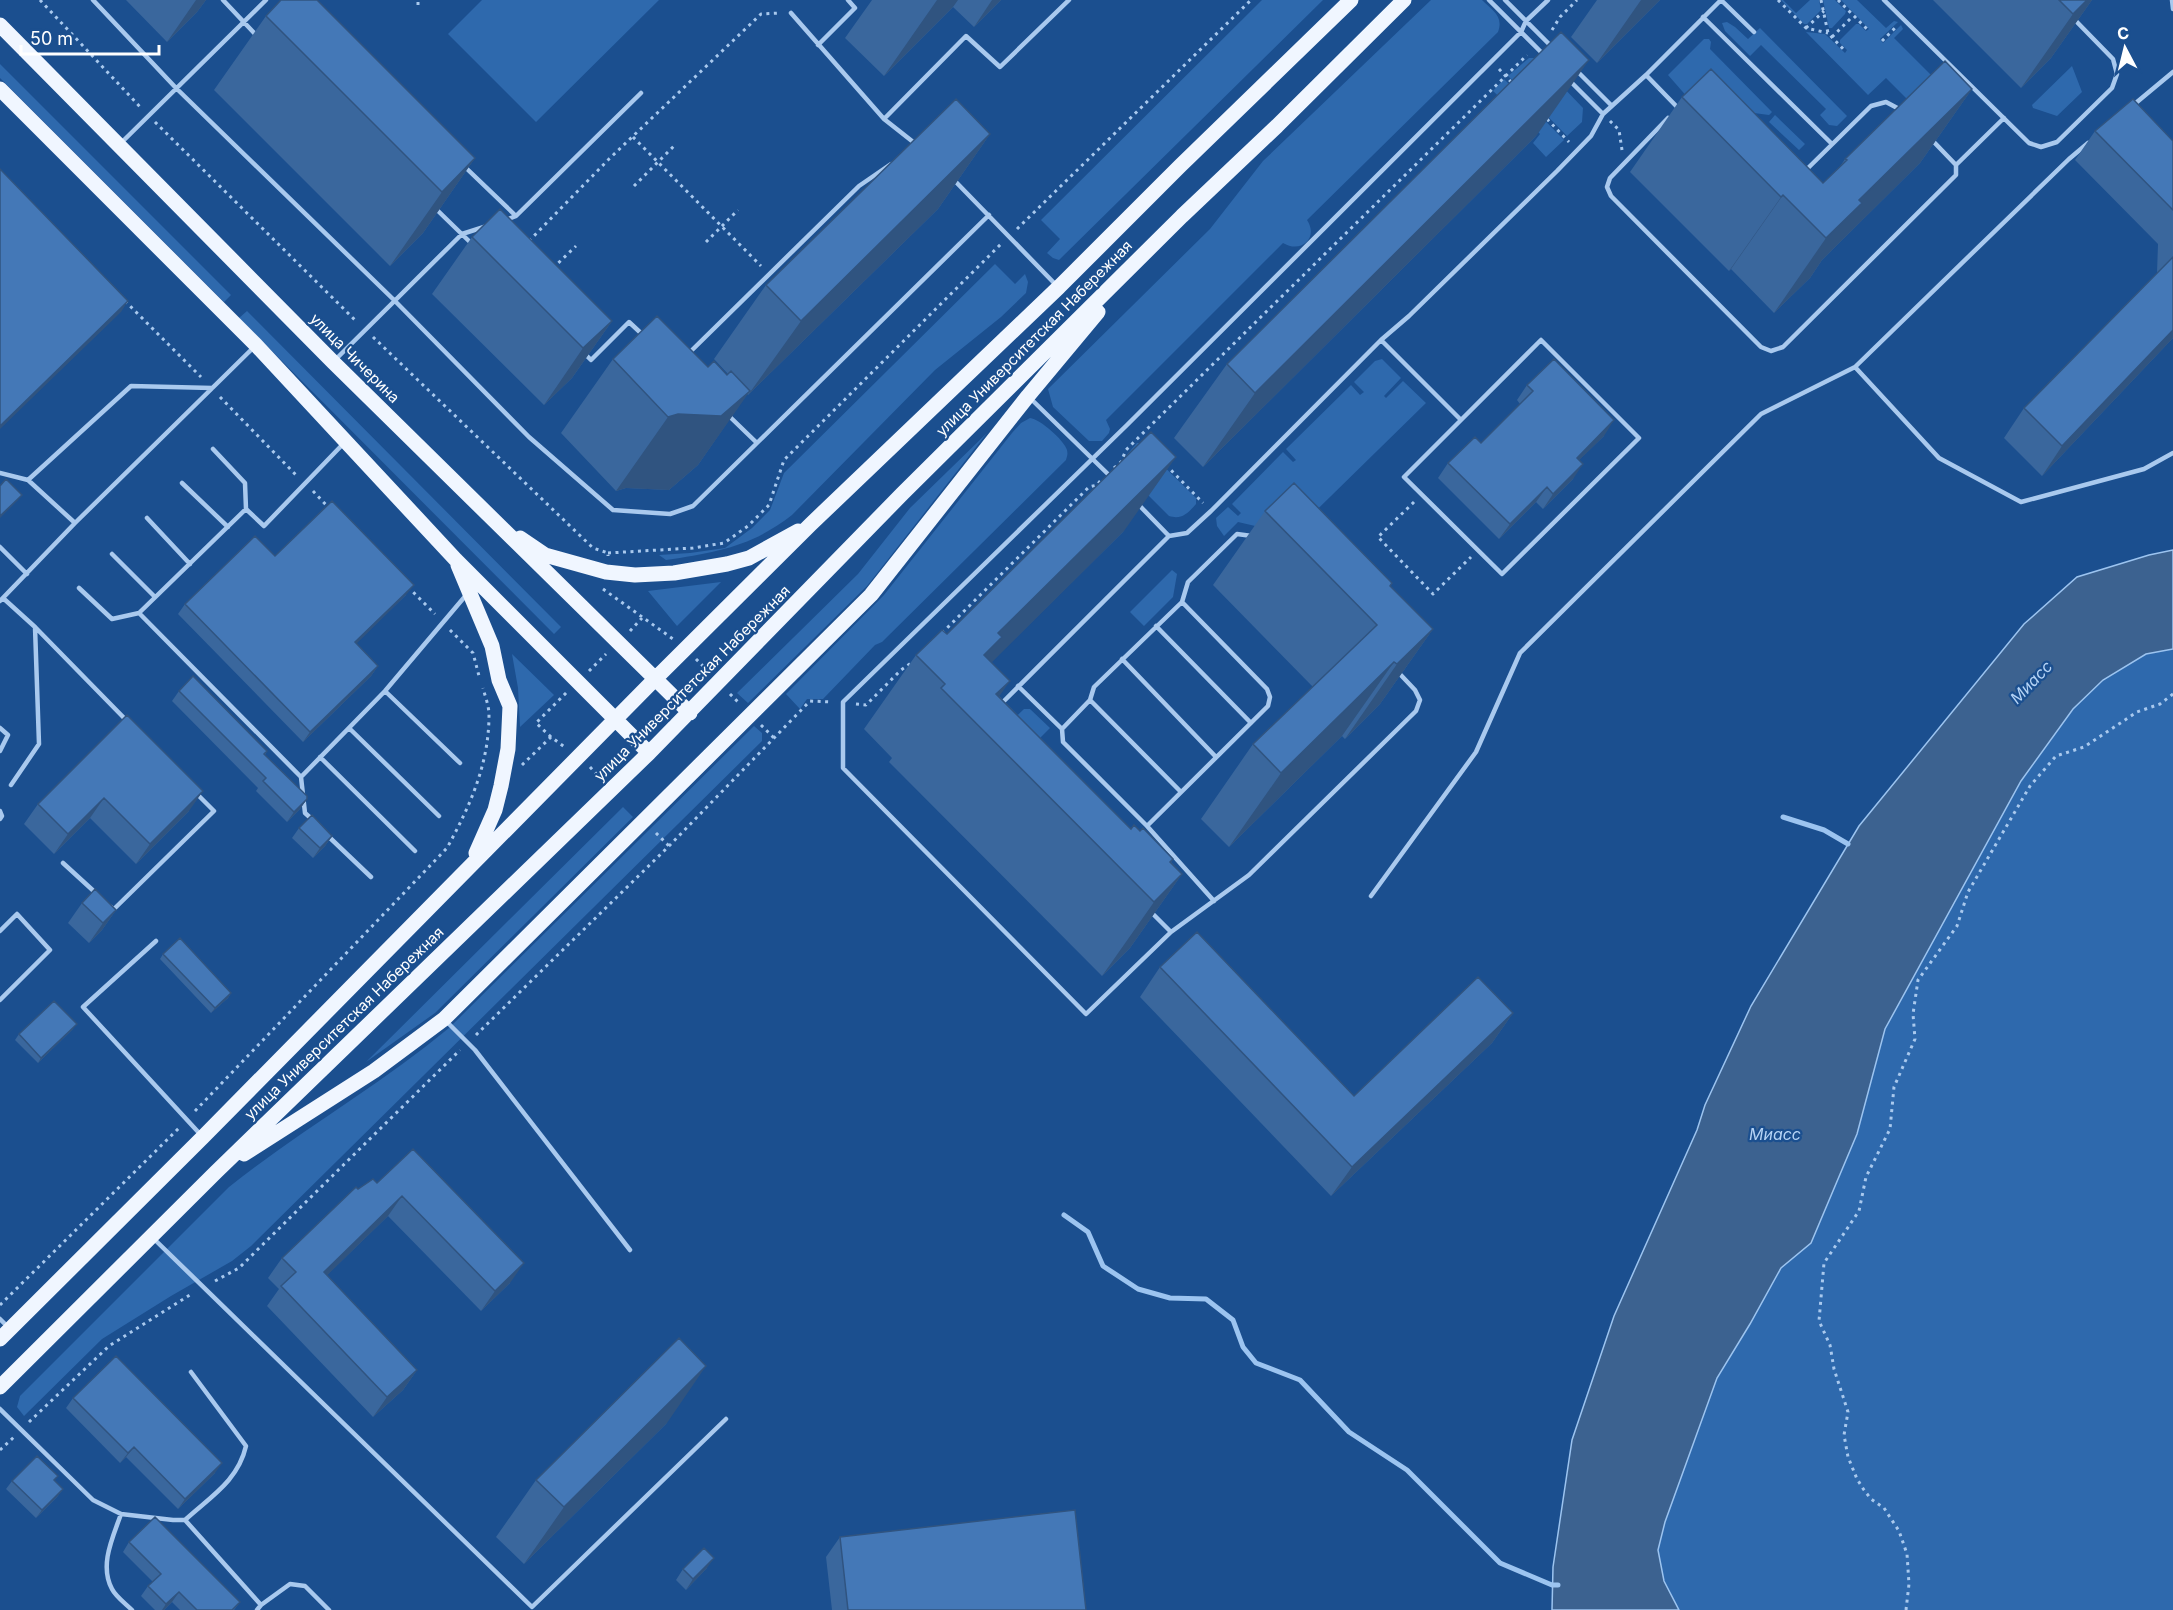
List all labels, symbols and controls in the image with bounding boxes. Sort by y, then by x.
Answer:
scale bar [21,18,159,56]
north arrow [2095,18,2155,78]
text: С [2116,22,2130,44]
text: 50 m [30,28,73,49]
street label: улица Университетская Набережная [932,236,1136,440]
street label: улица Чичерина [306,309,404,407]
street label: улица Университетская Набережная [590,581,794,785]
water label: Миасс [2006,656,2056,708]
street label: улица Университетская Набережная [240,922,448,1124]
water label: Миасс [1749,1124,1801,1144]

